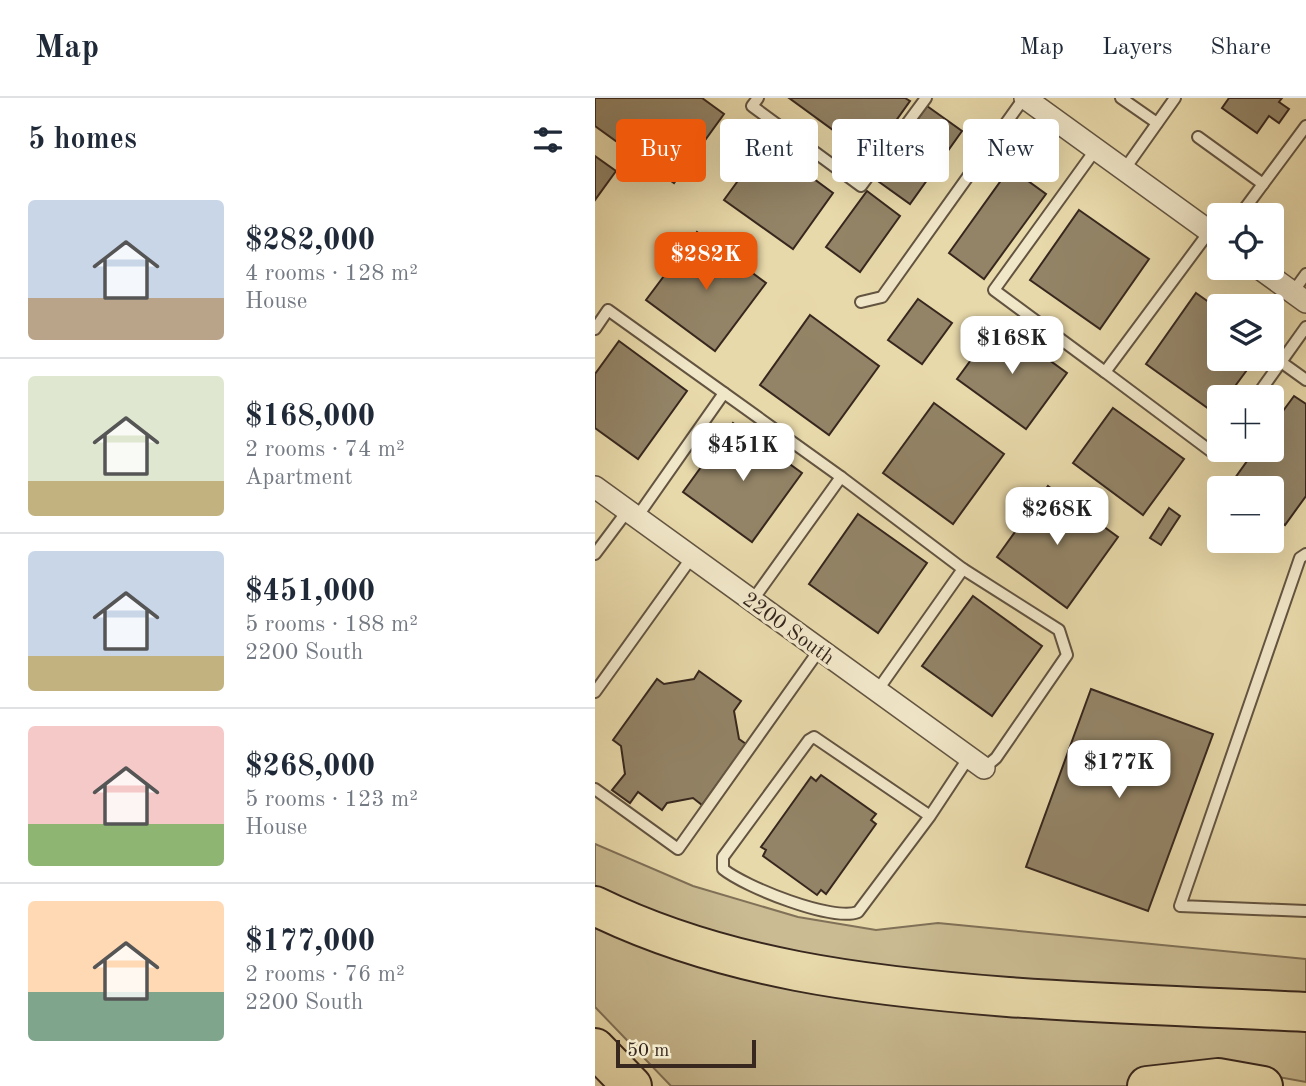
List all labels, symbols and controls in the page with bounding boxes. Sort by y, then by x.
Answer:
text: Map [35,32,99,65]
text: Map [1020,36,1064,60]
text: Layers [1102,36,1172,60]
text: Share [1210,36,1271,60]
chip: Buy [616,119,706,182]
chip: Rent [720,119,818,182]
chip: Filters [832,119,949,182]
chip: New [963,119,1059,182]
icon: filters [529,121,567,159]
text: 5 homes [28,125,137,155]
map controls [1207,203,1284,553]
button: locate [1207,203,1284,280]
text: $282,000 [245,226,375,256]
icon: home [84,228,168,312]
pin: $282K [657,232,755,292]
text: $282K [670,243,742,266]
text: 4 rooms · 128 m² [245,262,418,285]
text: House [245,290,307,313]
button: layers [1207,294,1284,371]
pin: $168K [963,316,1061,376]
text: $168K [976,327,1048,350]
button: + [1207,385,1284,462]
text: $168,000 [245,402,375,432]
icon: home [84,404,168,488]
pin: $451K [694,424,792,483]
text: $451K [707,434,779,457]
text: 2 rooms · 74 m² [245,438,405,461]
text: Apartment [245,466,353,489]
button: − [1207,476,1284,553]
pin: $268K [1008,488,1106,547]
text: $268K [1021,498,1093,521]
text: $451,000 [245,577,375,607]
icon: home [84,579,168,663]
street label: 2200 South [738,589,838,669]
text: 5 rooms · 188 m² [245,613,418,636]
text: 2200 South [245,641,363,664]
pin: $177K [1070,740,1168,800]
text: $177K [1083,751,1155,774]
text: $268,000 [245,752,375,782]
icon: home [84,754,168,838]
text: 5 rooms · 123 m² [245,788,418,811]
text: House [245,816,307,839]
text: $177,000 [245,927,375,957]
icon: home [84,929,168,1013]
text: 2 rooms · 76 m² [245,963,405,986]
text: 2200 South [245,991,363,1014]
scale bar [616,1037,756,1069]
text: 50 m [627,1042,669,1061]

